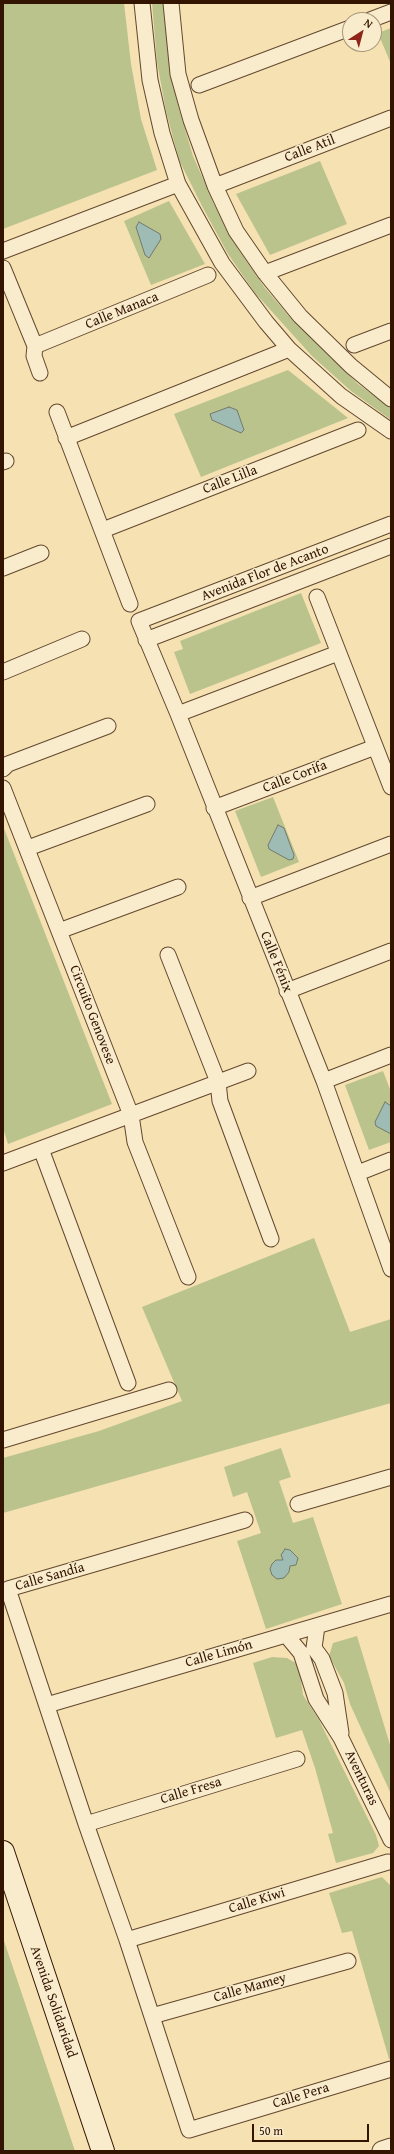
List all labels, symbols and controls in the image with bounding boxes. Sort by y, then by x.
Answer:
north arrow [342,12,382,52]
text: N [361,14,376,32]
street label: Calle Atil [282,132,338,166]
street label: Calle Manaca [83,289,161,333]
street label: Calle Lilla [200,462,260,498]
street label: Avenida Flor de Acanto [199,541,331,605]
street label: Calle Corifa [261,757,329,797]
street label: Calle Fénix [256,929,296,995]
street label: Circuito Genovese [65,963,119,1067]
street label: Calle Sandía [14,1559,86,1595]
street label: Calle Limón [184,1636,254,1672]
street label: Aventuras [340,1748,382,1808]
street label: Calle Fresa [158,1774,224,1808]
street label: Calle Kiwi [227,1885,287,1917]
street label: Avenida Solidaridad [26,1944,80,2060]
street label: Calle Mamey [212,1970,288,2006]
street label: Calle Pera [271,2079,331,2113]
scale bar [254,2116,371,2142]
text: 50 m [259,2122,283,2139]

